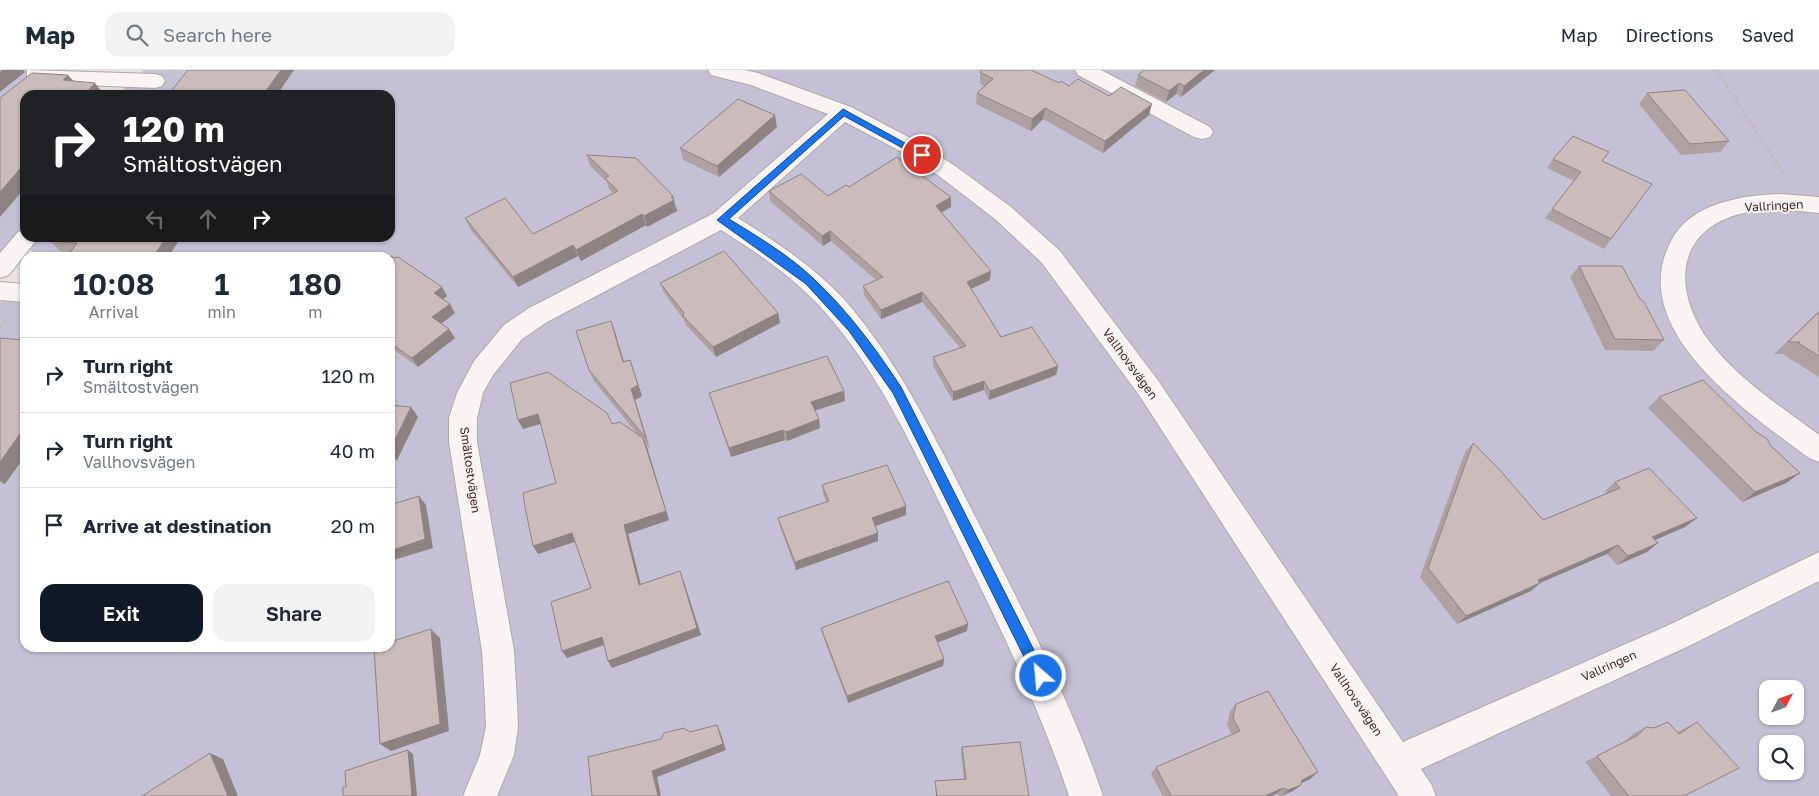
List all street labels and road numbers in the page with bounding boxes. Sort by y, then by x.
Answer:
street label: Vallringen [1744,196,1804,215]
street label: Vallhovsvägen [1100,325,1161,402]
street label: Smältostvägen [457,426,484,514]
street label: Vallringen [1579,647,1639,684]
street label: Vallhovsvägen [1327,661,1386,739]

